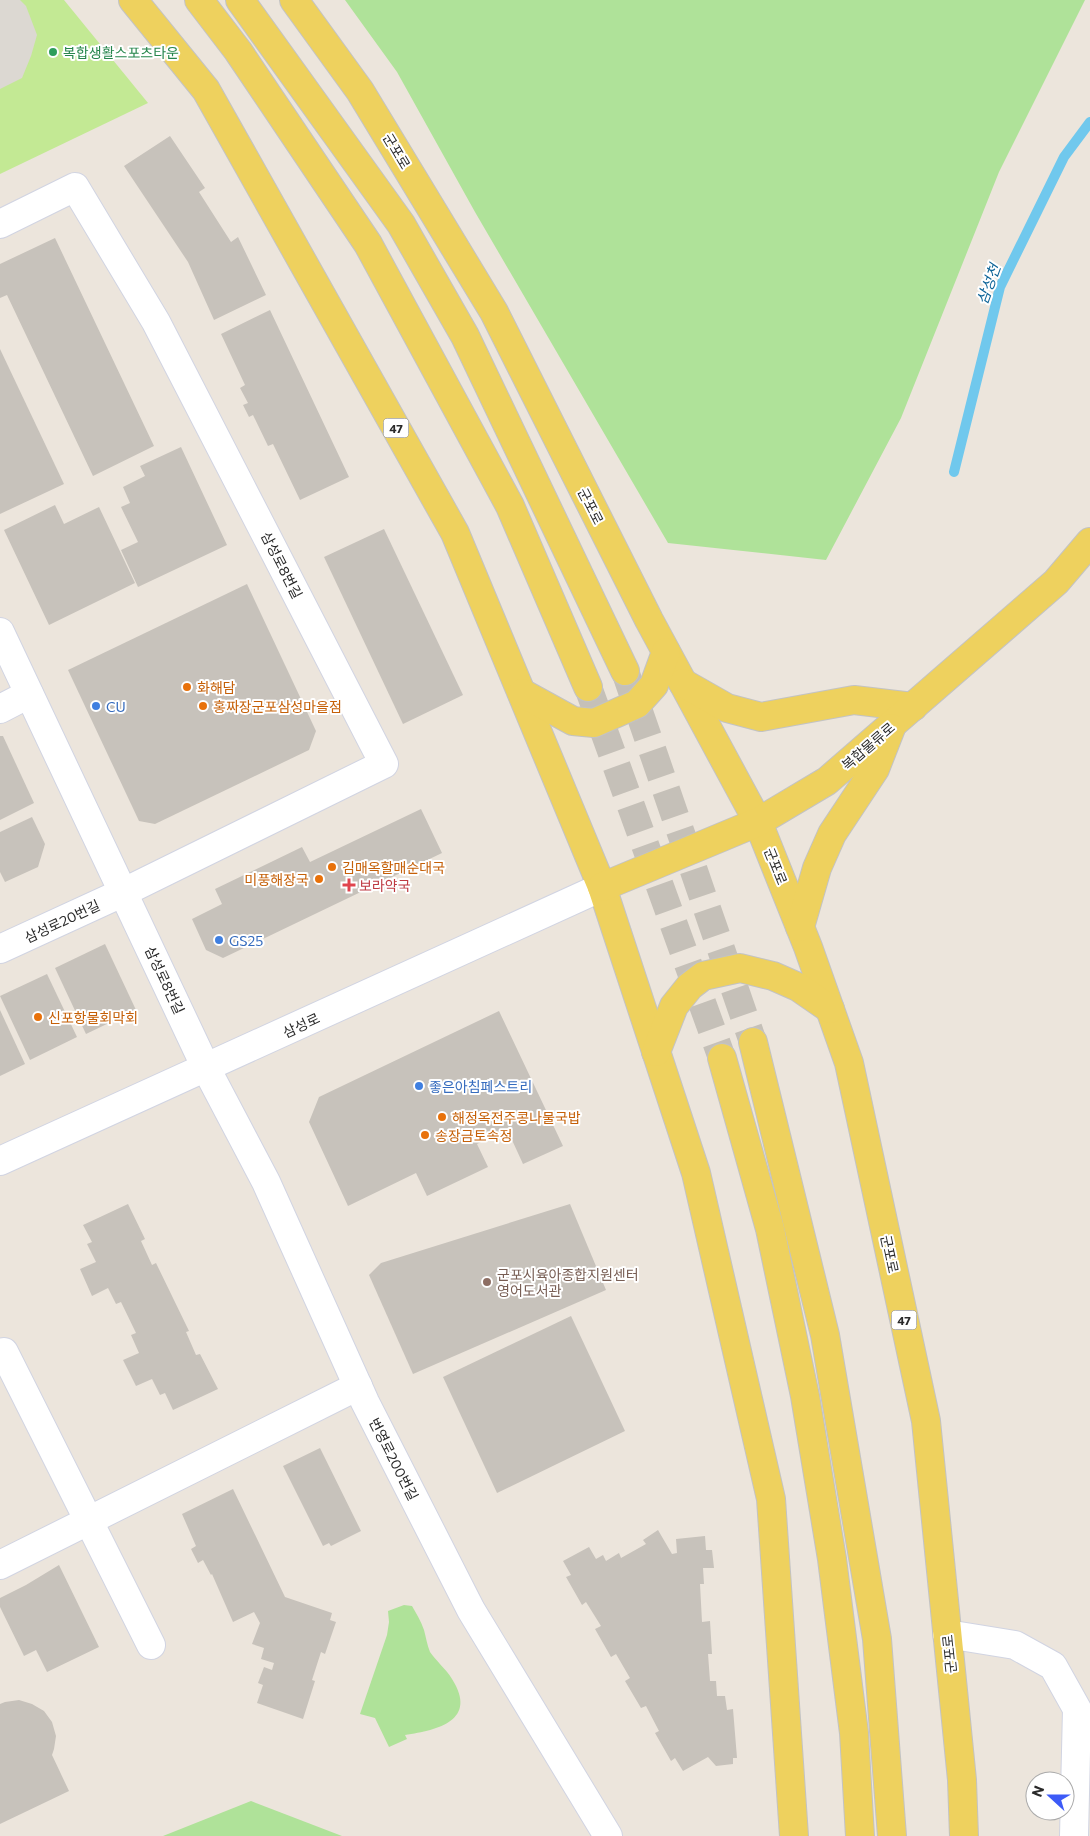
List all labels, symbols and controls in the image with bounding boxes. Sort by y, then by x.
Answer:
place label: 복합생활스포츠타운 [63,44,179,61]
marker: 복합생활스포츠타운 [47,46,59,58]
street label: 군포로 [380,130,414,172]
water label: 삼성천 [972,259,1004,307]
road number: 47 [384,418,408,438]
street label: 군포로 [575,485,607,527]
street label: 삼성로8번길 [258,529,306,601]
place label: 화해담 [197,679,236,696]
marker: 화해담 [181,681,193,693]
place label: CU [106,698,126,715]
place label: 홍짜장군포삼성마을점 [213,698,342,715]
marker: CU [90,700,102,712]
marker: 홍짜장군포삼성마을점 [197,700,209,712]
street label: 복합물류로 [838,718,898,774]
street label: 군포로 [761,845,791,887]
place label: 김매옥할매순대국 [342,859,445,876]
marker: 김매옥할매순대국 [326,861,338,873]
place label: 미풍해장국 [245,871,309,888]
marker: 미풍해장국 [313,873,325,885]
place label: 보라약국 [359,877,411,894]
marker: 보라약국 [343,879,355,891]
street label: 삼성로20번길 [22,896,102,946]
place label: GS25 [229,932,263,949]
marker: GS25 [213,934,225,946]
street label: 삼성로8번길 [142,943,188,1017]
place label: 신포항물회막회 [48,1009,138,1026]
street label: 삼성로 [280,1009,322,1041]
marker: 신포항물회막회 [32,1011,44,1023]
place label: 좋은아침페스트리 [429,1078,532,1095]
marker: 좋은아침페스트리 [413,1080,425,1092]
place label: 해정옥전주콩나물국밥 [452,1109,581,1126]
marker: 해정옥전주콩나물국밥 [436,1111,448,1123]
place label: 송장금토속정 [435,1127,512,1144]
marker: 송장금토속정 [419,1129,431,1141]
street label: 군포로 [878,1233,902,1275]
place label: 군포시육아종합지원센터 영어도서관 [497,1266,639,1299]
marker: 군포시육아종합지원센터 영어도서관 [481,1276,493,1288]
road number: 47 [892,1310,916,1330]
street label: 번영로200번길 [366,1415,422,1503]
street label: 군포로 [939,1634,959,1674]
north arrow [1025,1771,1075,1821]
text: N [1028,1783,1047,1799]

